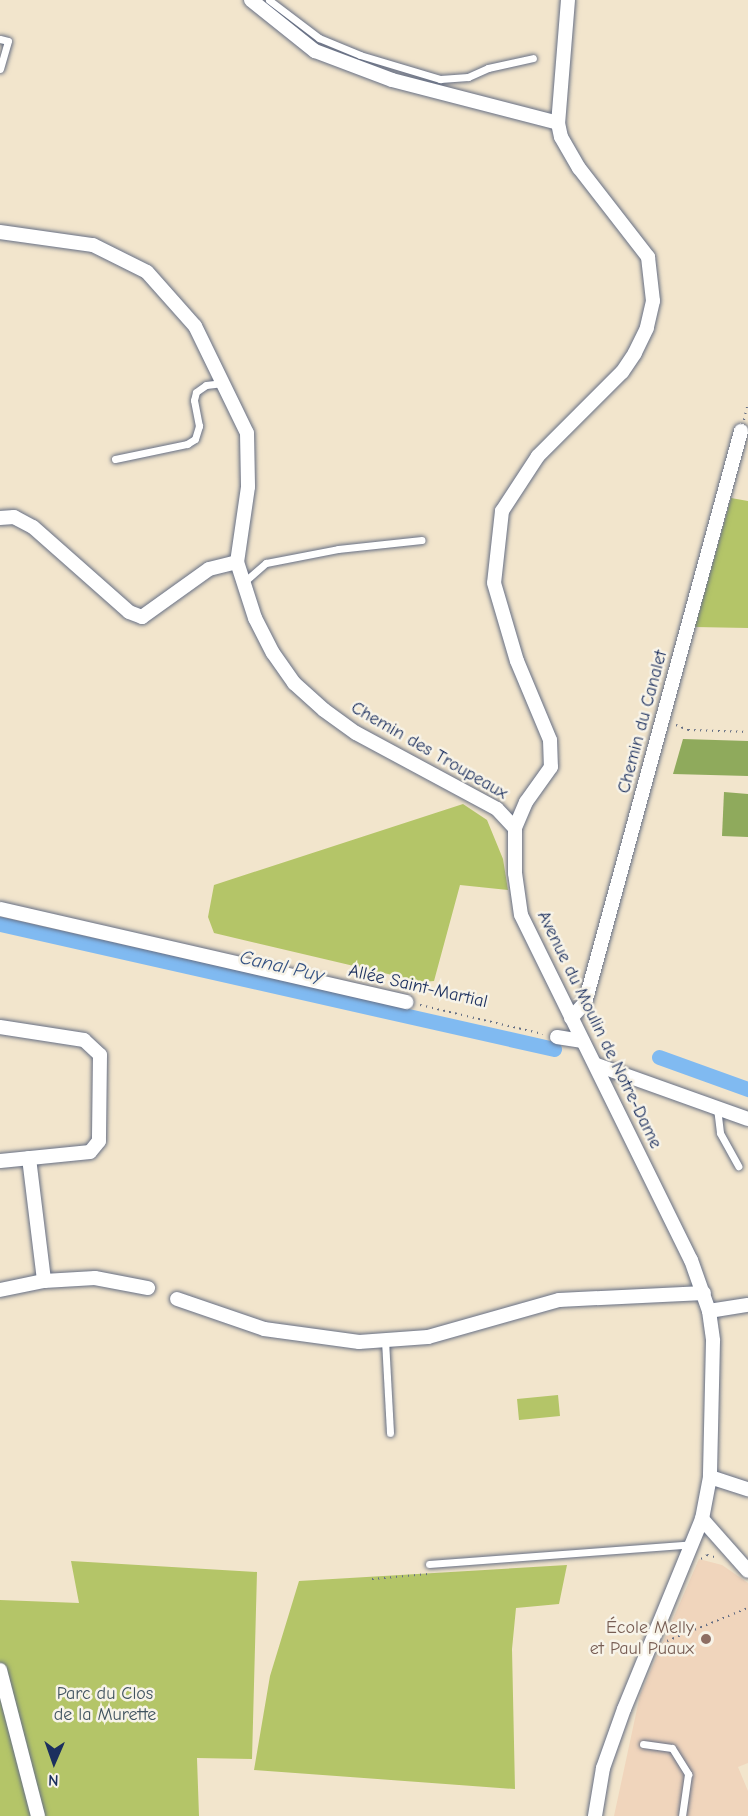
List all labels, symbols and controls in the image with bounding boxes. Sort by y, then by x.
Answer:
street label: Chemin du Canalet [614,648,672,796]
street label: Chemin des Troupeaux [347,697,511,805]
street label: Avenue du Moulin de Notre-Dame [532,908,666,1152]
water label: Canal Puy [238,945,326,987]
street label: Allée Saint-Martial [346,961,490,1013]
place label: École Melly et Paul Puaux [590,1618,694,1660]
marker: École Melly et Paul Puaux [699,1632,713,1646]
park label: Parc du Clos de la Murette [54,1684,156,1726]
north arrow [24,1732,84,1792]
text: N [48,1771,59,1789]

